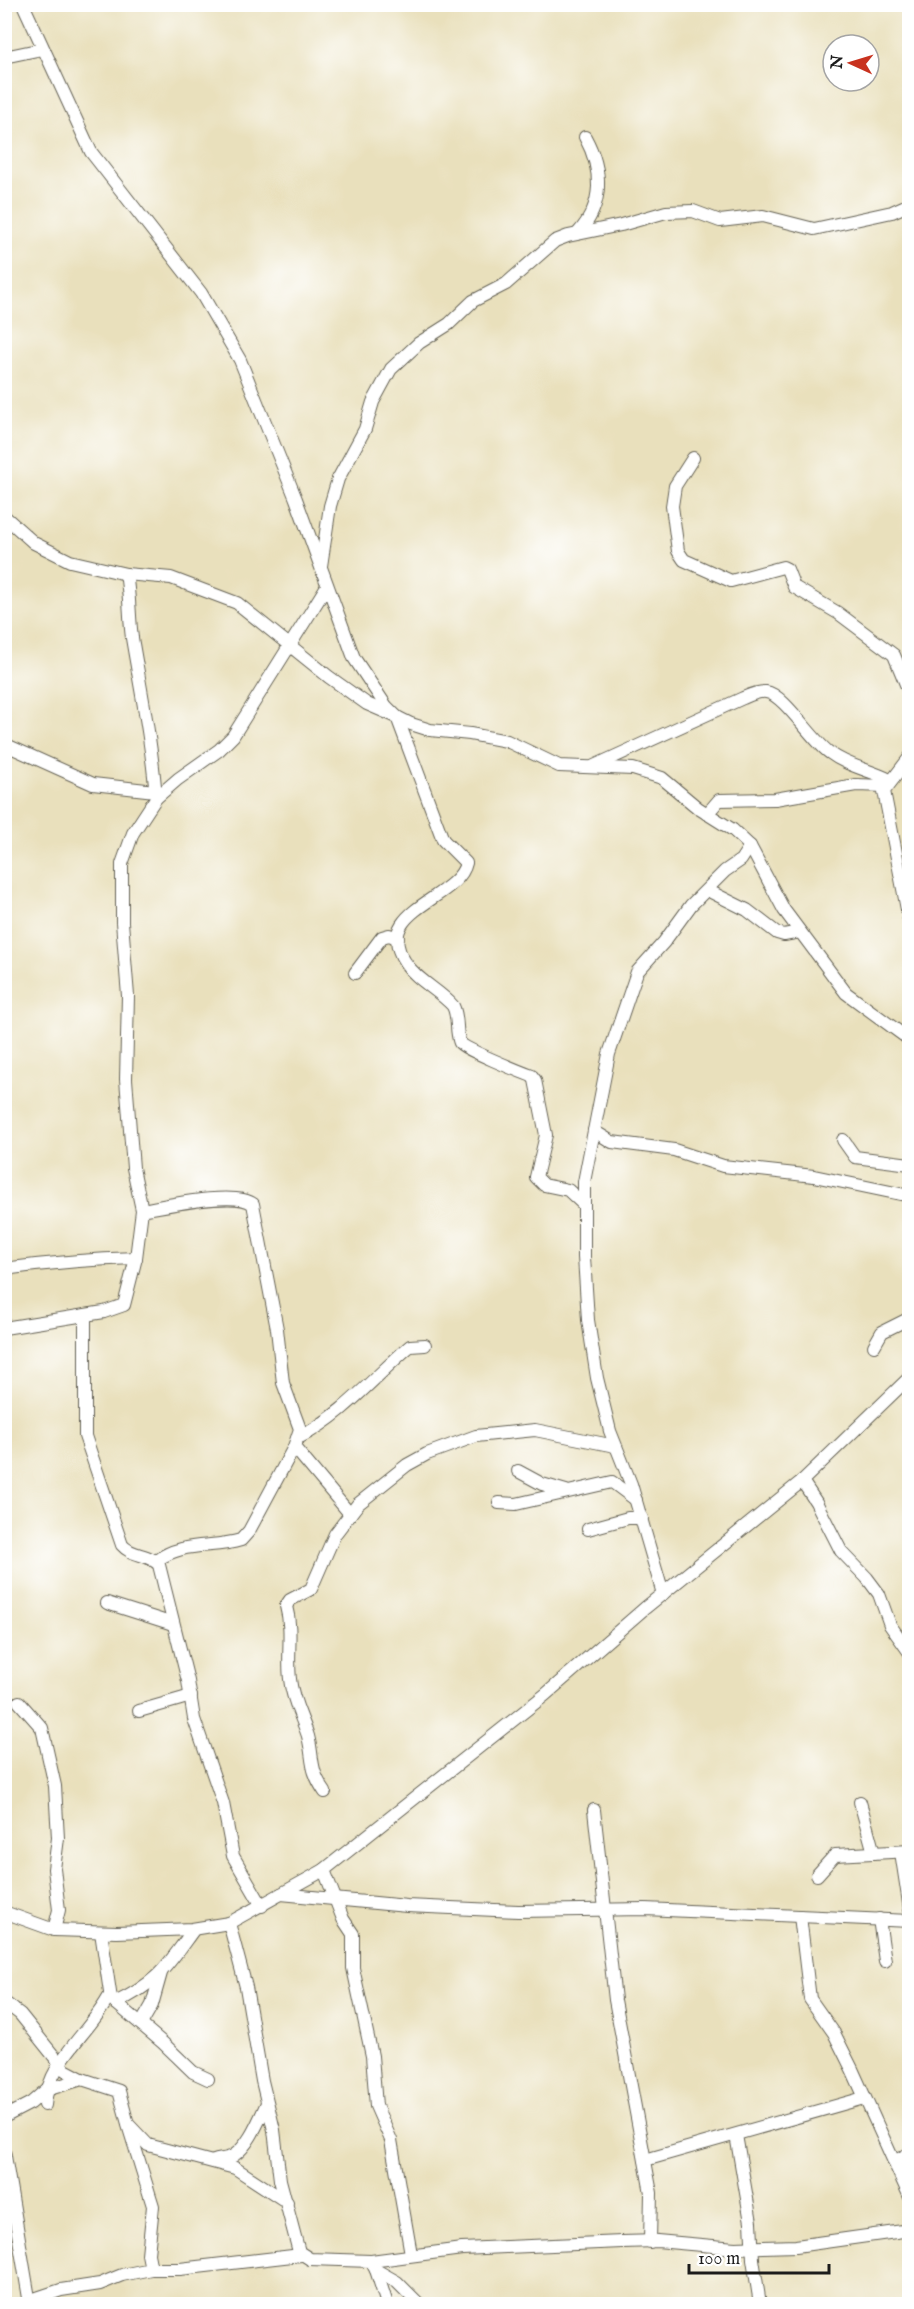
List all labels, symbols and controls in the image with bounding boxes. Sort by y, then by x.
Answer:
north arrow [821,33,881,93]
text: N [828,54,849,71]
scale bar [689,2237,828,2275]
text: 100 m [698,2248,740,2271]

